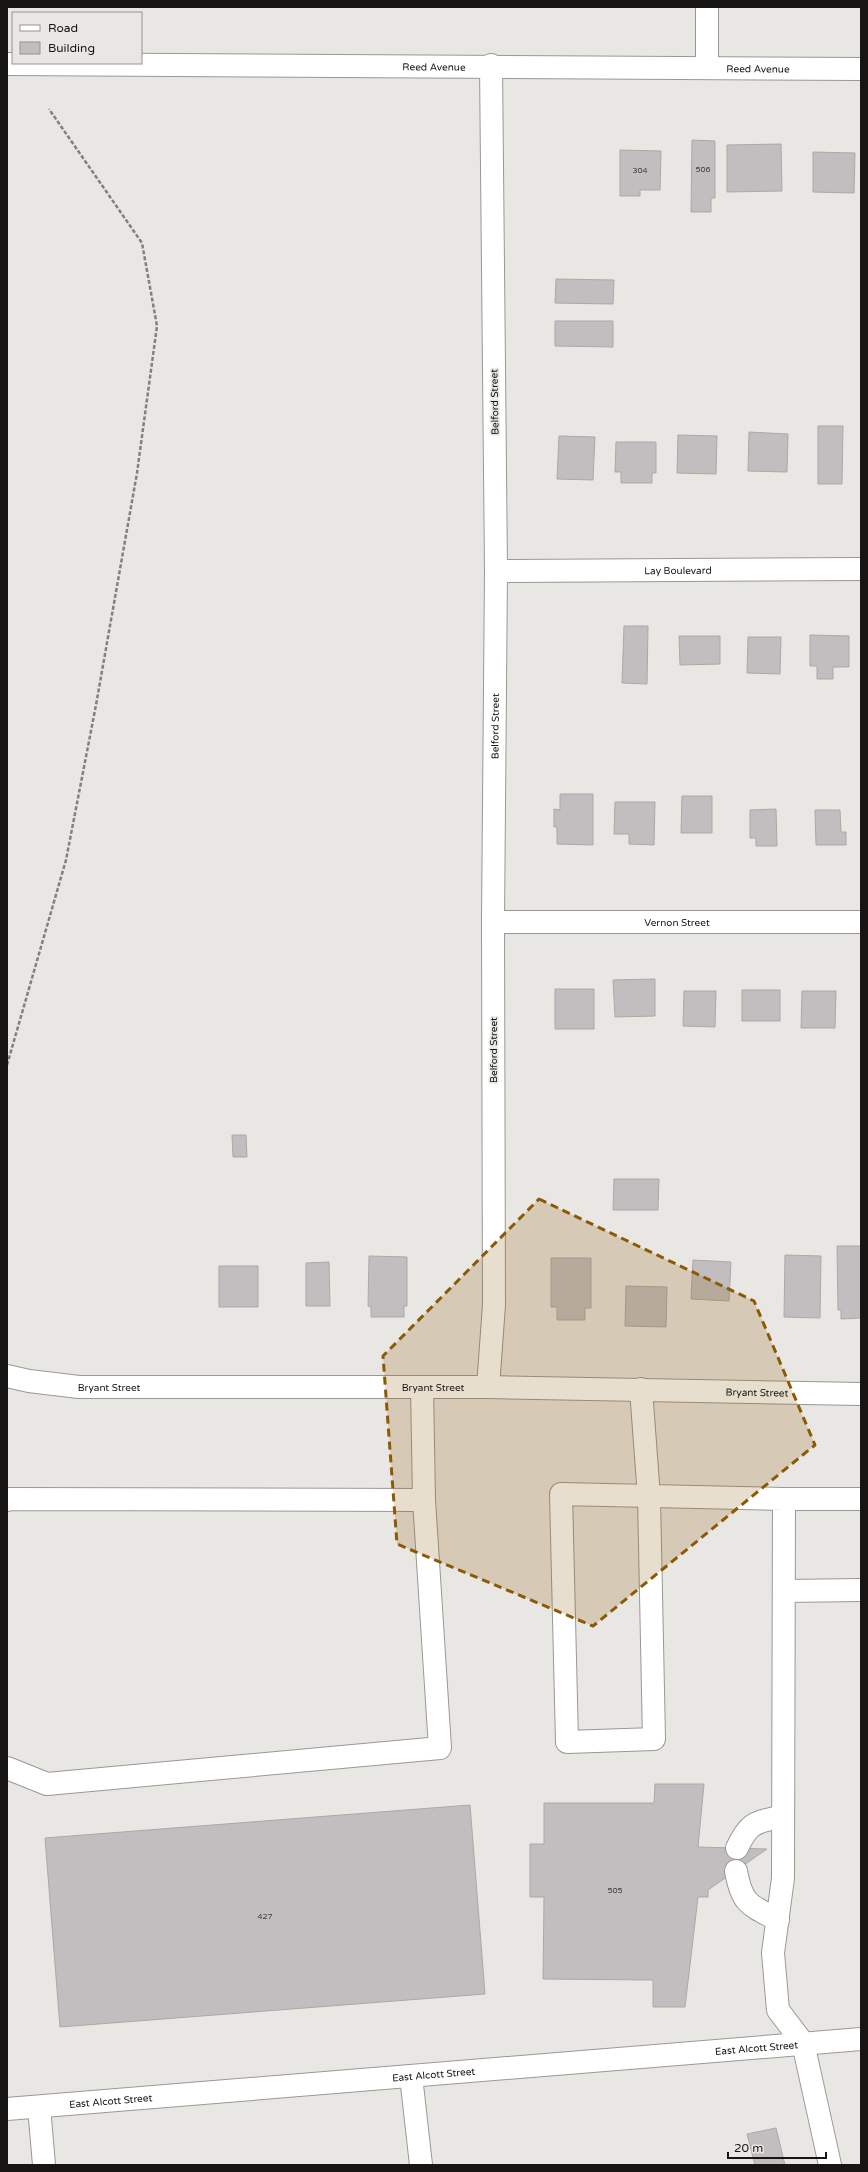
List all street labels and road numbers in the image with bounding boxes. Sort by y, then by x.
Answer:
street label: Reed Avenue [402,61,466,74]
street label: Reed Avenue [726,63,790,76]
street label: Belford Street [488,369,502,435]
street label: Lay Boulevard [644,565,712,577]
street label: Belford Street [489,693,502,759]
street label: Vernon Street [644,917,710,929]
street label: Belford Street [488,1017,500,1083]
street label: Bryant Street [78,1382,141,1394]
street label: Bryant Street [402,1382,465,1394]
street label: Bryant Street [726,1386,789,1400]
street label: East Alcott Street [715,2039,799,2058]
street label: East Alcott Street [392,2066,476,2084]
street label: East Alcott Street [69,2092,153,2111]

